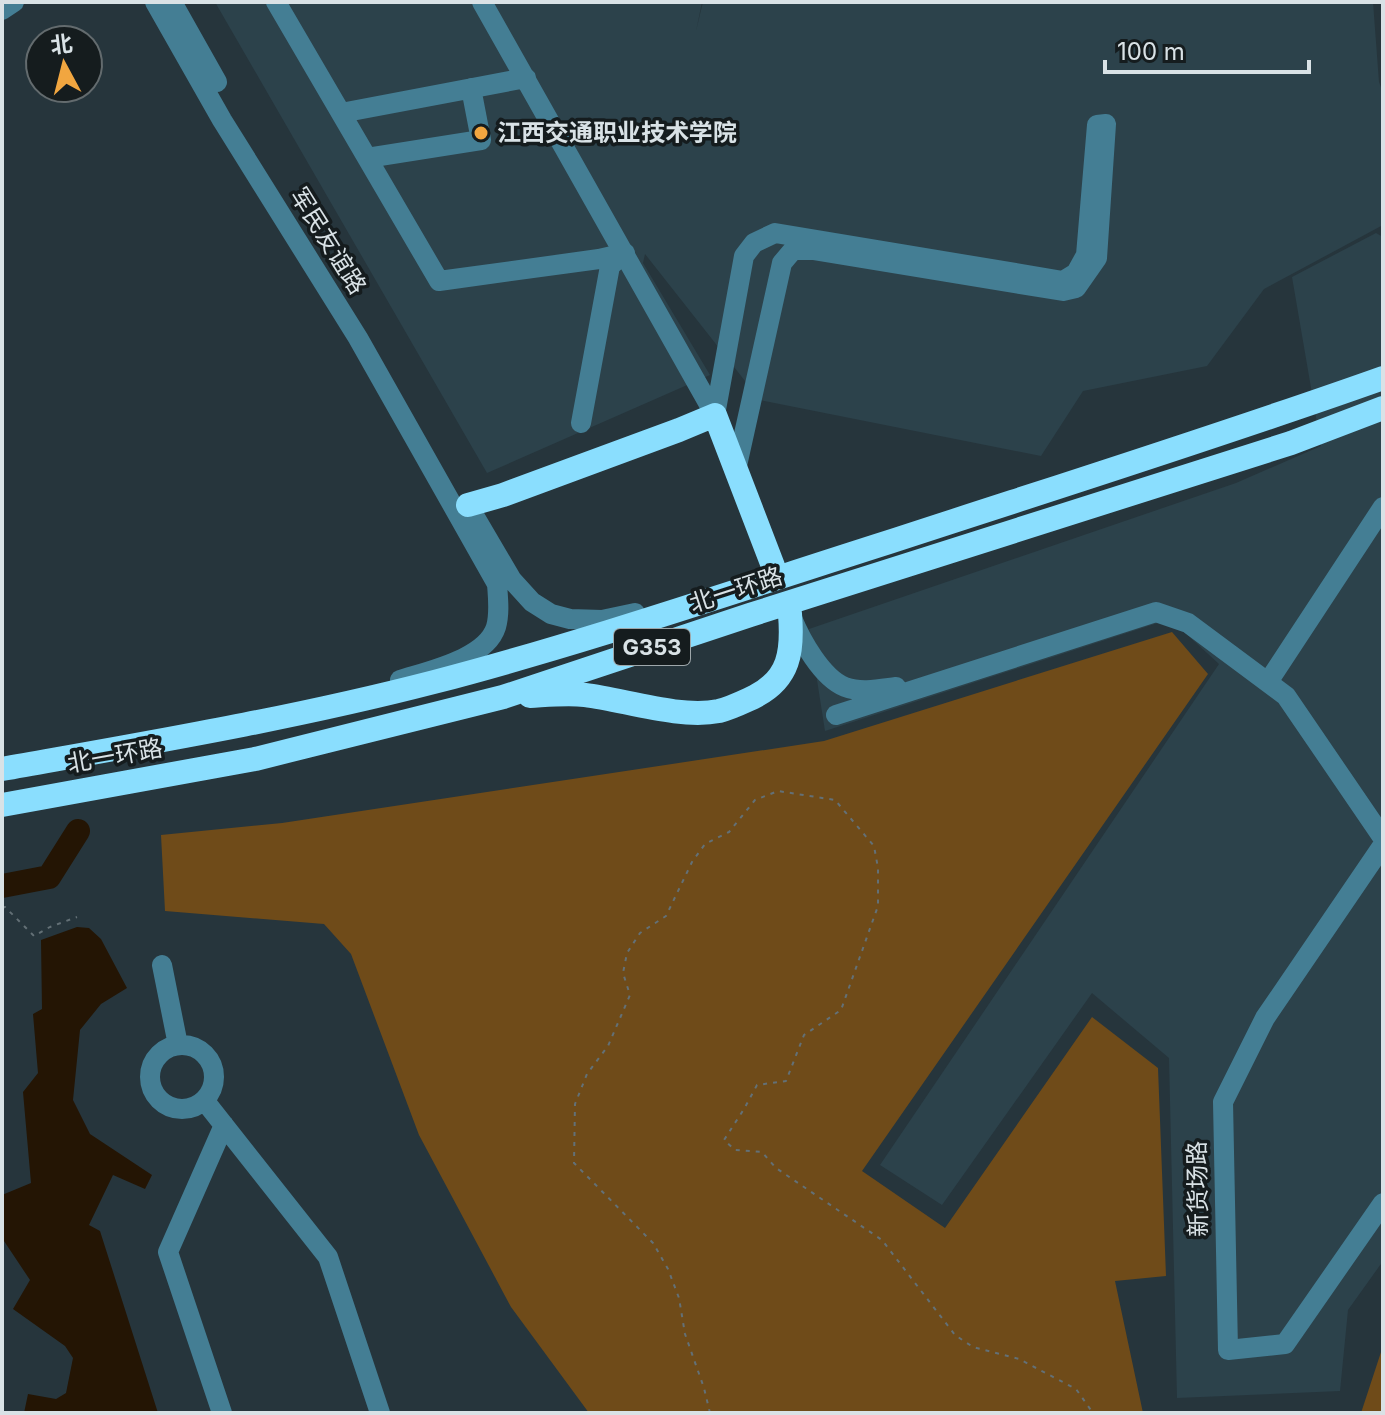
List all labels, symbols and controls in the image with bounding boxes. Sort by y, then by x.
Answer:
north arrow [24,24,104,104]
scale bar [1105,24,1309,74]
text: 北 [49,30,74,58]
text: 100 m [1117,37,1185,66]
place label: 江西交通职业技术学院 [497,118,737,147]
marker: 江西交通职业技术学院 [472,124,490,142]
street label: 军民友谊路 [284,182,373,299]
street label: 北一环路 [686,561,786,618]
road number: G353 [614,629,690,665]
street label: 北一环路 [65,733,165,778]
street label: 新货场路 [1182,1141,1213,1237]

